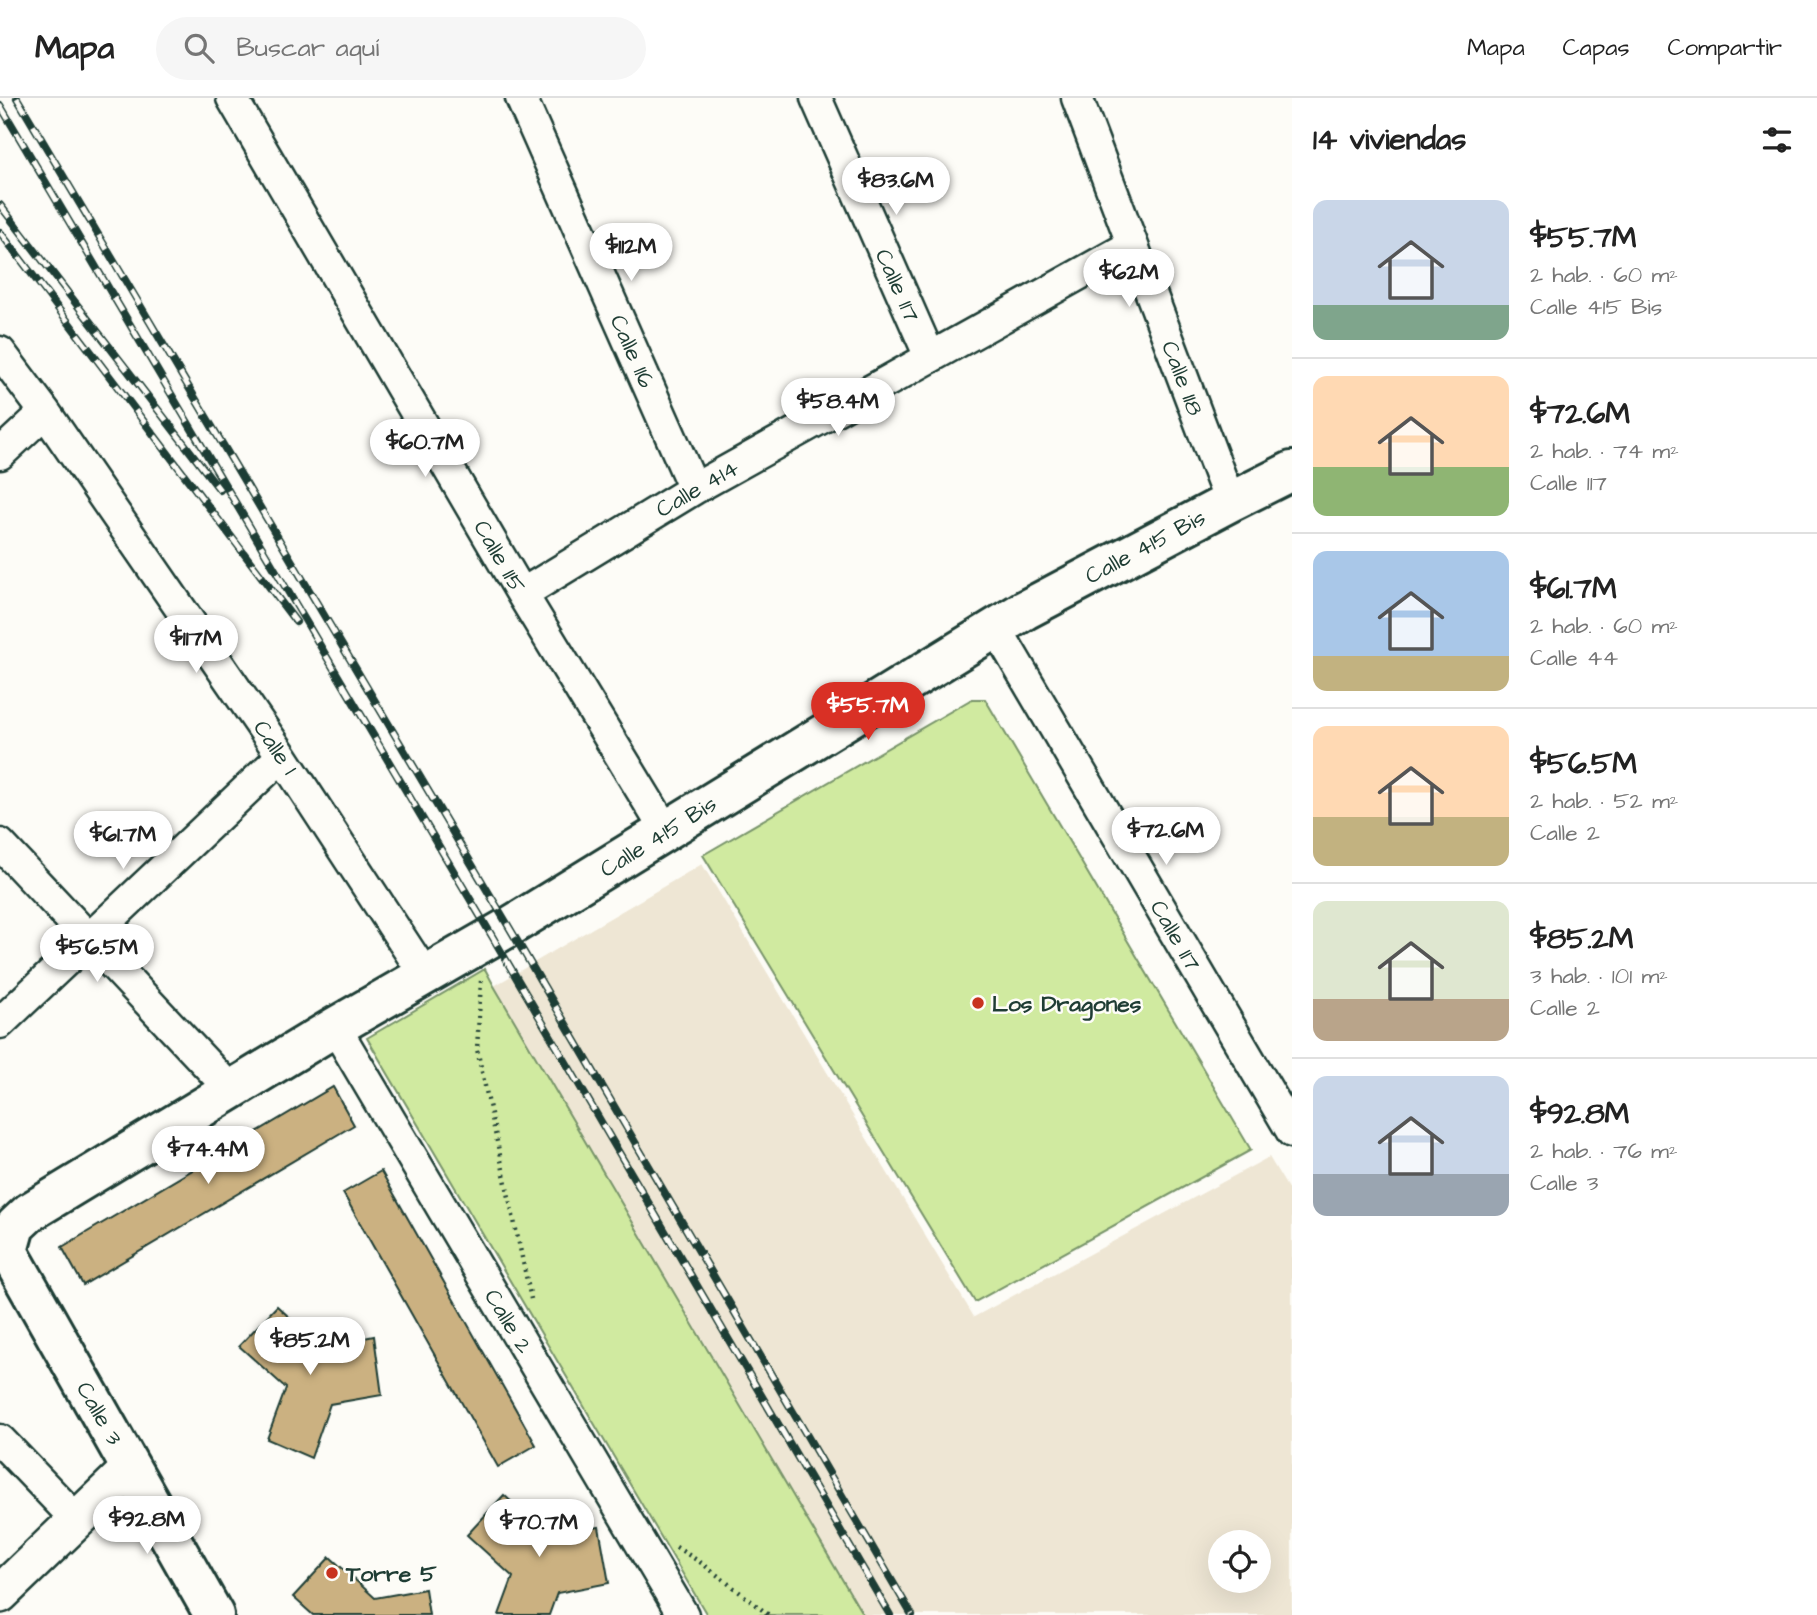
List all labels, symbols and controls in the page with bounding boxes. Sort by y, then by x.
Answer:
search box [156,17,646,80]
text: Mapa [35,25,114,71]
icon: search [180,29,218,67]
text: Buscar aquí [236,30,379,66]
text: Mapa [1467,31,1525,65]
text: Capas [1563,31,1629,65]
text: Compartir [1667,31,1782,65]
text: 14 viviendas [1313,119,1466,161]
icon: filters [1758,121,1796,159]
pin: $83.6M [839,158,953,217]
text: $83.6M [858,164,934,196]
text: $55.7M [1530,217,1637,259]
pin: $112M [582,223,680,283]
icon: home [1369,228,1453,312]
text: $112M [606,230,656,262]
street label: Calle 117 [867,244,927,327]
pin: $62M [1088,250,1170,309]
text: $62M [1099,256,1159,288]
text: 2 hab. · 60 m² [1530,259,1678,291]
text: Calle 415 Bis [1530,291,1662,323]
street label: Calle 116 [602,310,662,393]
street label: Calle 118 [1153,336,1211,420]
pin: $58.4M [781,378,895,438]
text: $58.4M [797,385,879,417]
text: $72.6M [1530,393,1630,435]
icon: home [1369,404,1453,488]
pin: $60.7M [368,420,482,479]
text: $60.7M [386,426,464,458]
text: 2 hab. · 74 m² [1530,435,1679,467]
street label: Calle 414 [650,452,745,526]
text: Calle 117 [1530,467,1607,499]
street label: Calle 415 Bis [1080,502,1211,592]
street label: Calle 115 [466,514,533,599]
text: $61.7M [1530,568,1617,610]
icon: home [1369,579,1453,663]
text: 2 hab. · 60 m² [1530,610,1678,642]
pin: $117M [147,616,245,675]
text: $117M [170,622,222,654]
text: Calle 44 [1530,642,1618,674]
pin: $55.7M [811,682,925,742]
text: $55.7M [827,689,909,721]
street label: Calle 1 [245,714,305,781]
text: $56.5M [1530,743,1637,785]
icon: home [1369,754,1453,838]
text: 2 hab. · 52 m² [1530,785,1678,817]
street label: Calle 415 Bis [594,788,723,885]
pin: $72.6M [1109,808,1223,867]
pin: $61.7M [66,812,180,871]
text: $72.6M [1128,814,1204,846]
text: Calle 2 [1530,817,1600,849]
text: $61.7M [90,818,156,850]
street label: Calle 117 [1142,894,1208,977]
text: $85.2M [1530,918,1634,960]
pin: $56.5M [40,924,154,984]
icon: home [1369,929,1453,1013]
text: $56.5M [56,931,138,963]
text: 3 hab. · 101 m² [1530,960,1668,992]
place label: Los Dragones [992,988,1142,1021]
text: Calle 2 [1530,992,1600,1024]
marker: Los Dragones [970,995,986,1011]
text: $92.8M [1530,1093,1629,1135]
icon: home [1369,1104,1453,1188]
pin: $74.4M [151,1126,265,1186]
text: $74.4M [168,1133,248,1165]
text: 2 hab. · 76 m² [1530,1135,1678,1167]
text: Calle 3 [1530,1167,1599,1199]
street label: Calle 2 [476,1283,540,1360]
pin: $85.2M [253,1318,367,1377]
text: $85.2M [270,1324,350,1356]
street label: Calle 3 [68,1376,130,1451]
pin: $92.8M [90,1496,204,1556]
pin: $70.7M [482,1500,596,1559]
text: $92.8M [109,1503,185,1535]
text: $70.7M [500,1506,578,1538]
map controls [1208,1530,1271,1593]
button: locate [1208,1530,1271,1593]
place label: Torre 5 [345,1558,437,1590]
marker: Torre 5 [324,1565,340,1581]

